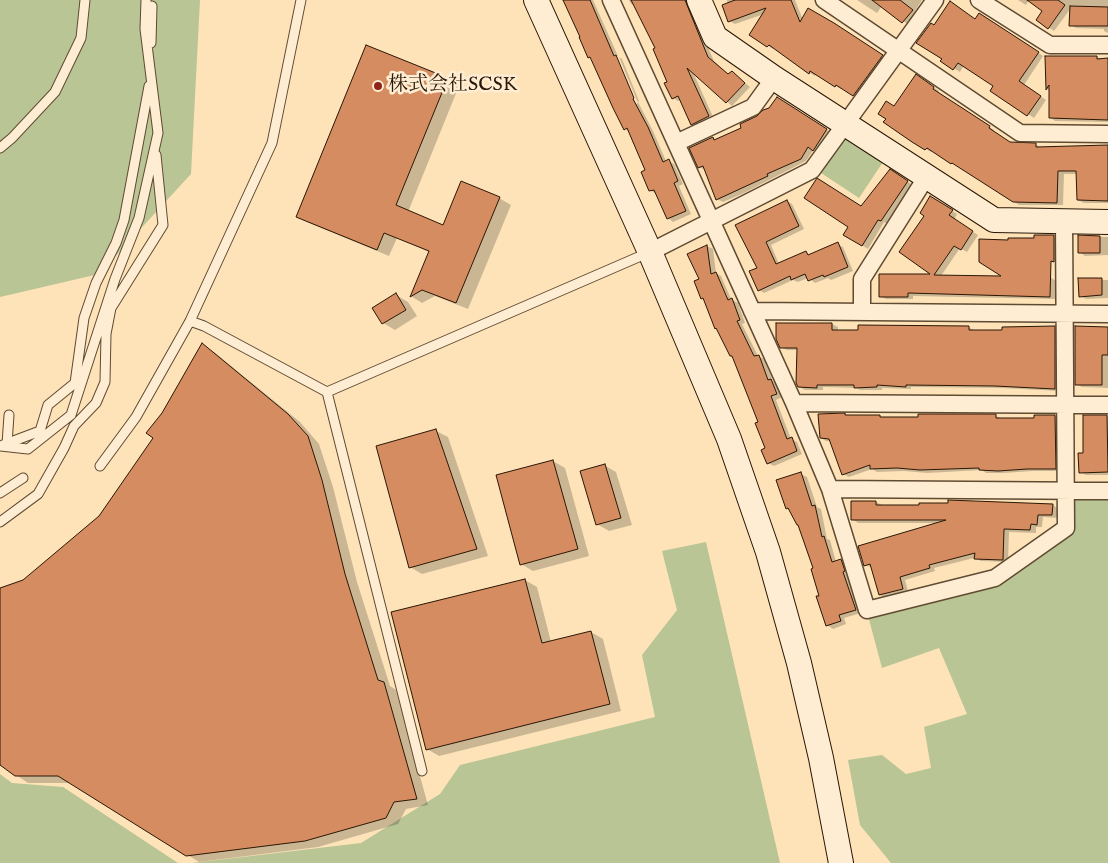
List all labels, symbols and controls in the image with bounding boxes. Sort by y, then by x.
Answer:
place label: 株式会社SCSK [388,74,517,98]
marker: 株式会社SCSK [372,80,384,92]

